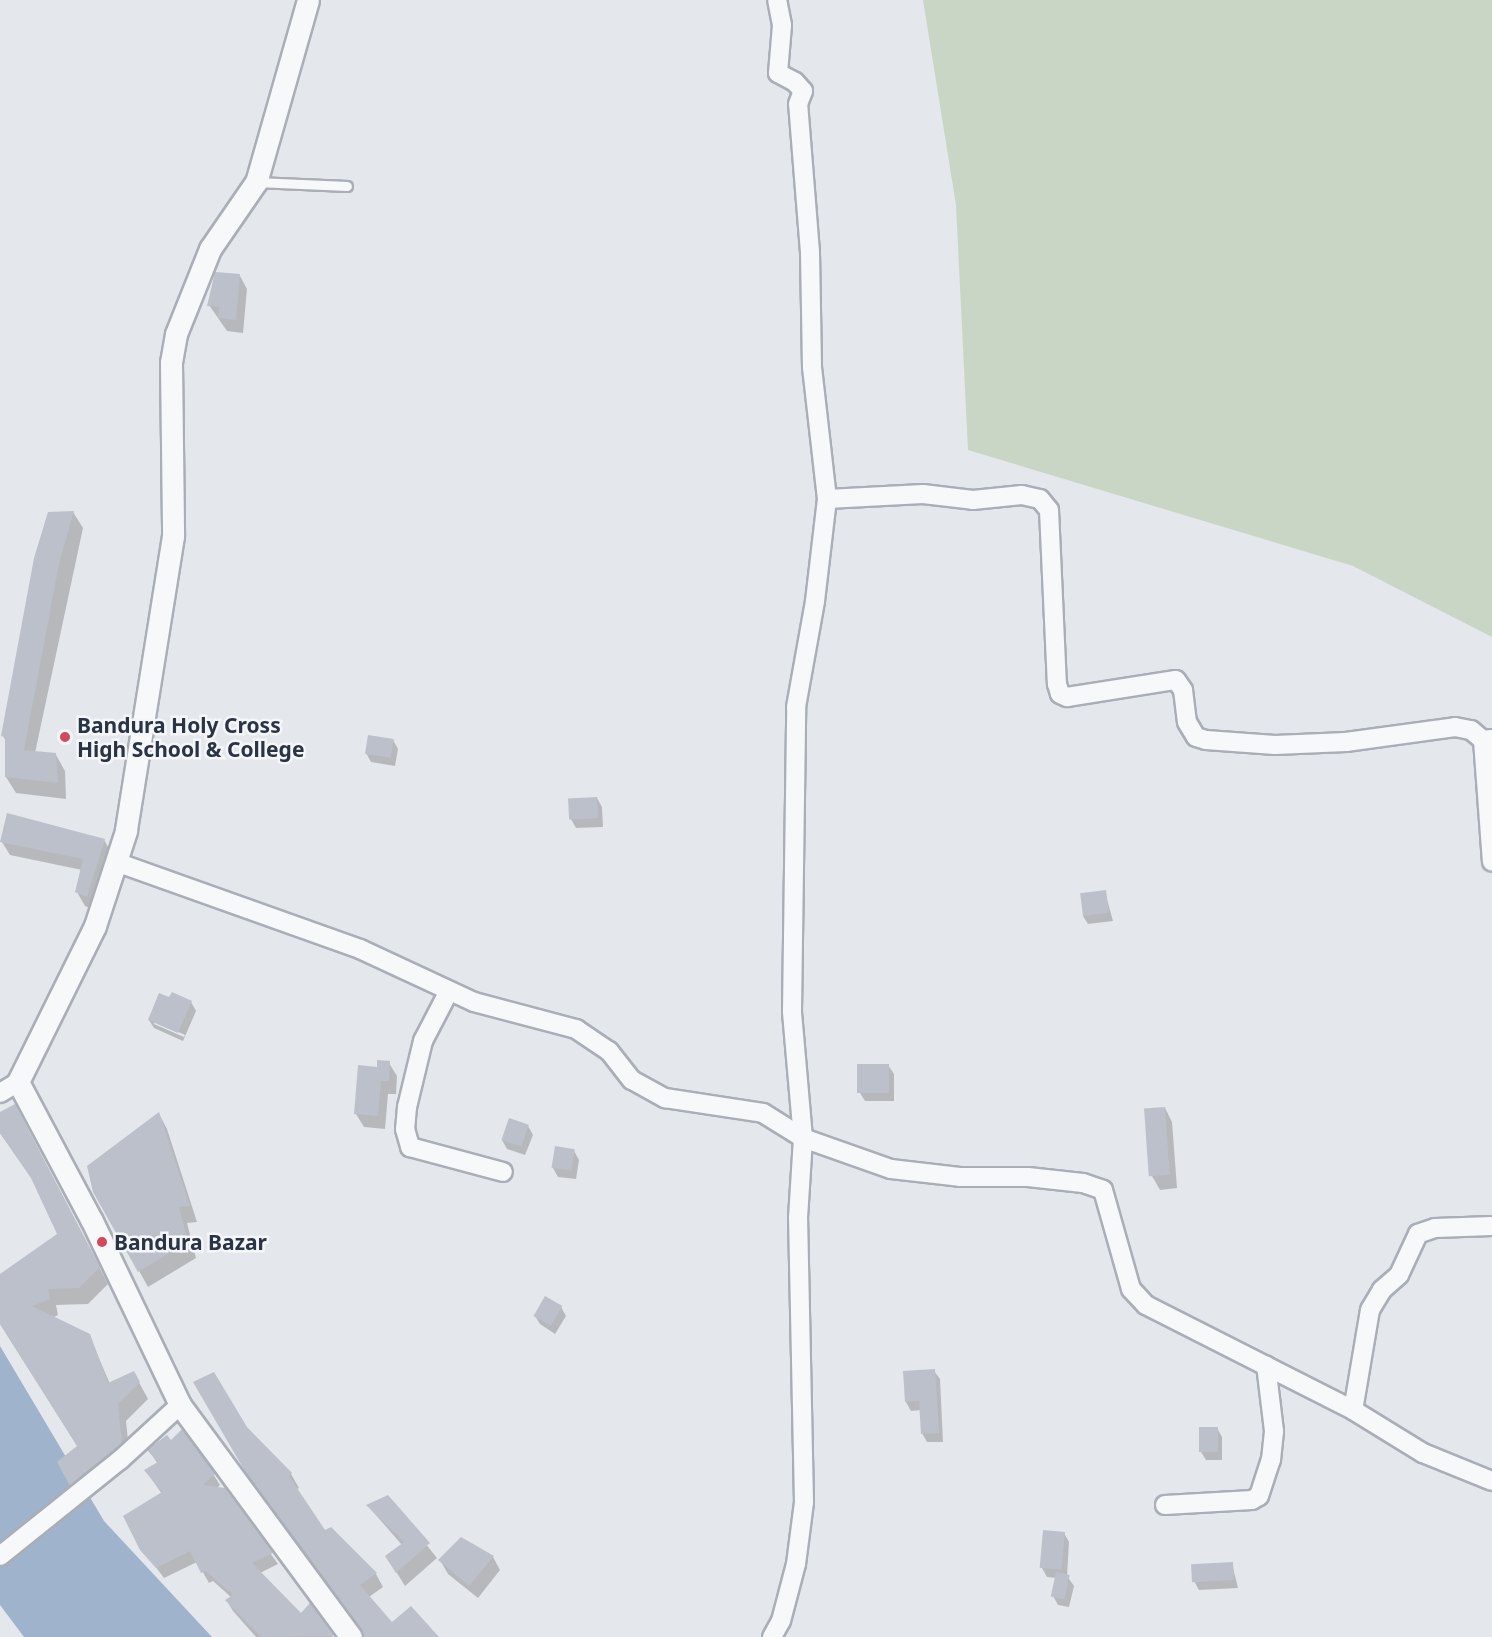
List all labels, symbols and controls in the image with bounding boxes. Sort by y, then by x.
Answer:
place label: Bandura Holy Cross High School & College [77,712,304,762]
marker: Bandura Holy Cross High School & College [58,730,72,744]
place label: Bandura Bazar [114,1229,267,1255]
marker: Bandura Bazar [95,1235,109,1249]

